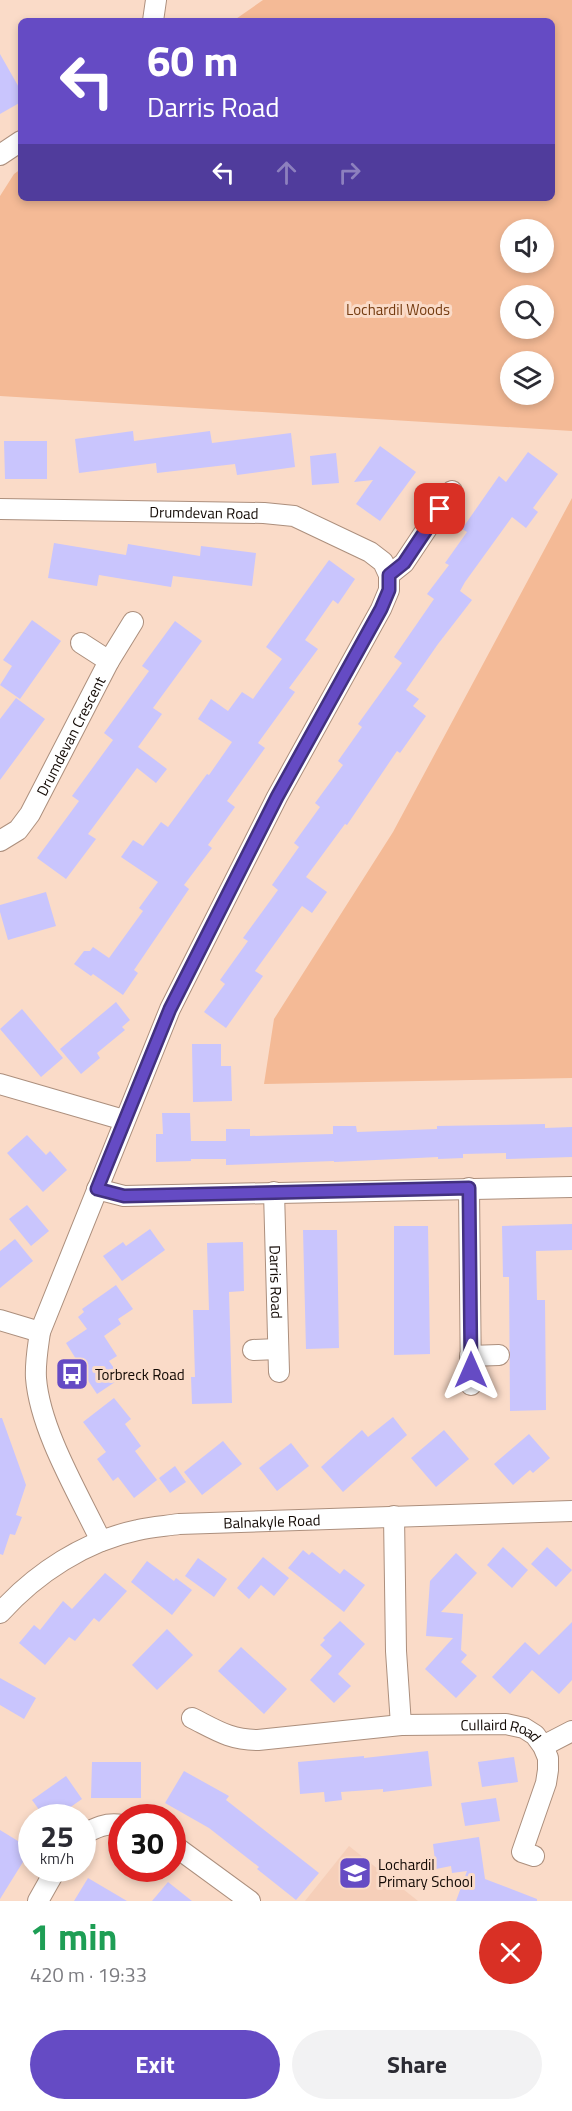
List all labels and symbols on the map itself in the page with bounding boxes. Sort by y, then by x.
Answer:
park label: Lochardil Woods [346,298,450,321]
pin [414,483,465,534]
street label: Drumdevan Road [149,500,259,524]
street label: Drumdevan Crescent [30,671,111,800]
street label: Darris Road [264,1245,289,1319]
position arrow [439,1338,503,1402]
bus stop icon: Torbreck Road [54,1356,90,1392]
place label: Torbreck Road [95,1363,185,1386]
street label: Balnakyle Road [223,1508,321,1534]
street label: Cullaird Road [460,1712,548,1746]
speed limit sign: 30 [108,1804,186,1882]
place label: Lochardil Primary School [378,1853,473,1893]
school or university icon: Lochardil Primary School [337,1855,373,1891]

